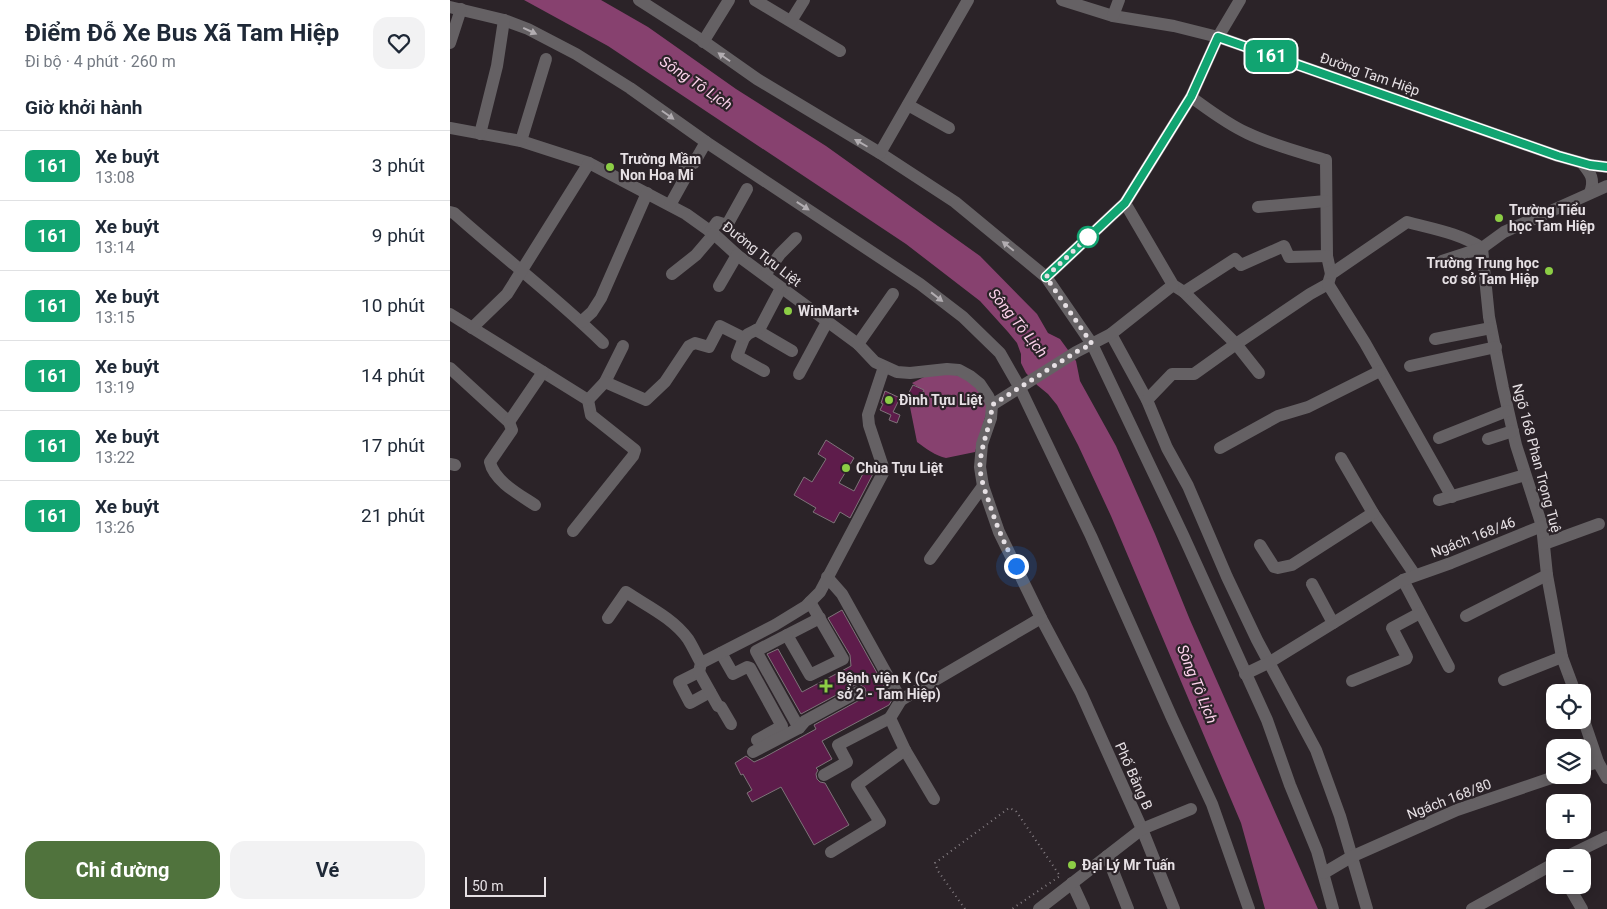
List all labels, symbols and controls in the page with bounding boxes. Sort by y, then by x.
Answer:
button: heart [373,17,425,69]
text: Điểm Đỗ Xe Bus Xã Tam Hiệp [25,19,339,47]
one-way arrow [523,27,537,35]
line badge: 161 [1242,40,1300,72]
text: 161 [1256,45,1286,66]
street label: Đường Tam Hiệp [1318,49,1422,99]
text: Đi bộ · 4 phút · 260 m [25,52,176,71]
water label: Sông Tô Lịch [656,52,736,114]
one-way arrow [717,52,731,61]
text: Giờ khởi hành [25,96,142,119]
one-way arrow [661,110,675,120]
one-way arrow [855,138,868,147]
text: Xe buýt [95,145,159,168]
place label: Trường Mầm Non Hoạ Mi [620,151,701,183]
text: 3 phút [372,154,425,177]
text: 161 [37,155,68,176]
marker: Trường Mầm Non Hoạ Mi [604,161,616,173]
text: 13:08 [95,168,135,187]
one-way arrow [797,201,810,211]
place label: Trường Tiểu học Tam Hiệp [1509,202,1595,234]
marker: Trường Tiểu học Tam Hiệp [1493,212,1505,224]
text: Xe buýt [95,215,159,238]
street label: Đường Tựu Liệt [720,218,805,290]
text: 9 phút [372,224,425,247]
text: 161 [37,225,68,246]
unlabelled marker [1077,226,1099,248]
text: 13:14 [95,238,135,257]
one-way arrow [1002,241,1015,252]
place label: Trường Trung học cơ sở Tam Hiệp [1427,255,1539,287]
marker: Trường Trung học cơ sở Tam Hiệp [1543,265,1555,277]
text: Xe buýt [95,285,159,308]
water label: Sông Tô Lịch [985,285,1051,361]
one-way arrow [931,292,944,303]
text: 10 phút [361,294,425,317]
text: 161 [37,295,68,316]
place label: WinMart+ [798,303,860,319]
marker: WinMart+ [782,305,794,317]
text: 13:15 [95,308,135,327]
text: Xe buýt [95,355,159,378]
text: 14 phút [361,364,425,387]
text: 161 [37,365,68,386]
text: 13:19 [95,378,135,397]
street label: Ngõ 168 Phan Trọng Tuệ [1509,382,1565,534]
place label: Đình Tựu Liệt [899,392,983,408]
marker: Đình Tựu Liệt [883,394,895,406]
text: Xe buýt [95,425,159,448]
text: 17 phút [361,434,425,457]
text: 161 [37,435,68,456]
text: 13:22 [95,448,135,467]
place label: Chùa Tựu Liệt [856,460,943,476]
marker: Chùa Tựu Liệt [840,462,852,474]
text: Xe buýt [95,495,159,518]
text: 21 phút [361,504,425,527]
text: 161 [37,505,68,526]
street label: Ngách 168/46 [1429,514,1518,560]
text: 13:26 [95,518,135,537]
your location [1004,554,1029,579]
water label: Sông Tô Lịch [1173,642,1221,726]
place label: Bệnh viện K (Cơ sở 2 - Tam Hiệp) [837,670,941,703]
marker: Bệnh viện K (Cơ sở 2 - Tam Hiệp) [819,679,833,693]
map controls [1546,684,1591,894]
button: locate [1546,684,1591,729]
button: layers [1546,739,1591,784]
street label: Phố Bằng B [1112,740,1156,812]
street label: Ngách 168/80 [1405,776,1494,822]
button: + [1546,794,1591,839]
button: Chỉ đường [25,841,220,899]
button: Vé [230,841,425,899]
button: − [1546,849,1591,894]
place label: Đại Lý Mr Tuấn [1082,857,1175,873]
marker: Đại Lý Mr Tuấn [1066,859,1078,871]
scale bar [465,874,546,897]
text: 50 m [472,878,504,894]

